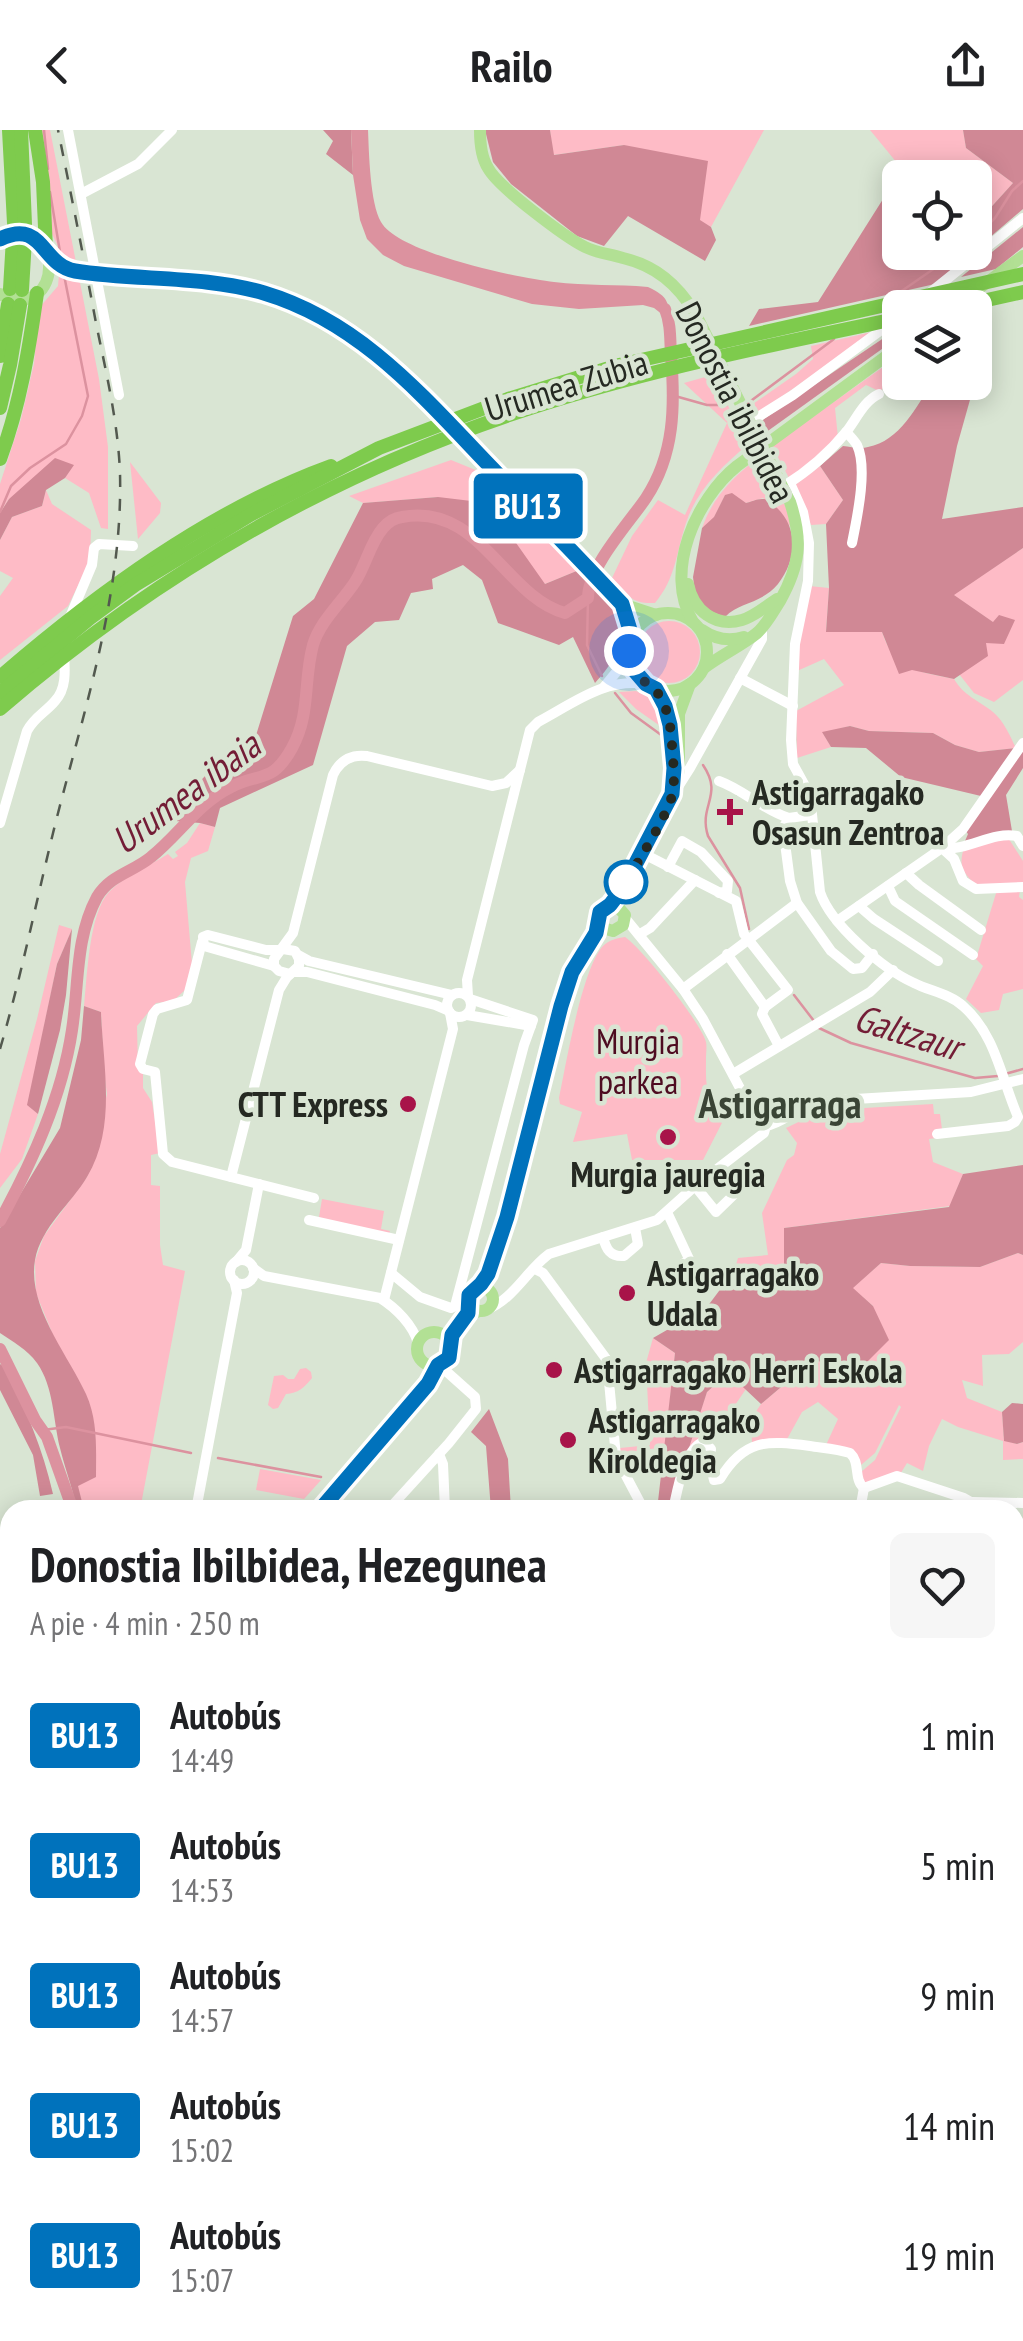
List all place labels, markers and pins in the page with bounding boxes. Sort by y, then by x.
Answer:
place label: Astigarragako Osasun Zentroa [751,769,944,855]
marker: Astigarragako Osasun Zentroa [717,799,743,825]
unlabelled marker [605,861,647,903]
place label: CTT Express [238,1081,388,1127]
marker: CTT Express [397,1093,419,1115]
marker: Murgia jauregia [657,1126,679,1148]
place label: Murgia jauregia [570,1151,766,1197]
place label: Astigarragako Udala [646,1250,819,1336]
marker: Astigarragako Udala [616,1282,638,1304]
place label: Astigarragako Herri Eskola [573,1347,903,1393]
marker: Astigarragako Herri Eskola [543,1359,565,1381]
place label: Astigarragako Kiroldegia [587,1397,760,1483]
marker: Astigarragako Kiroldegia [557,1429,579,1451]

